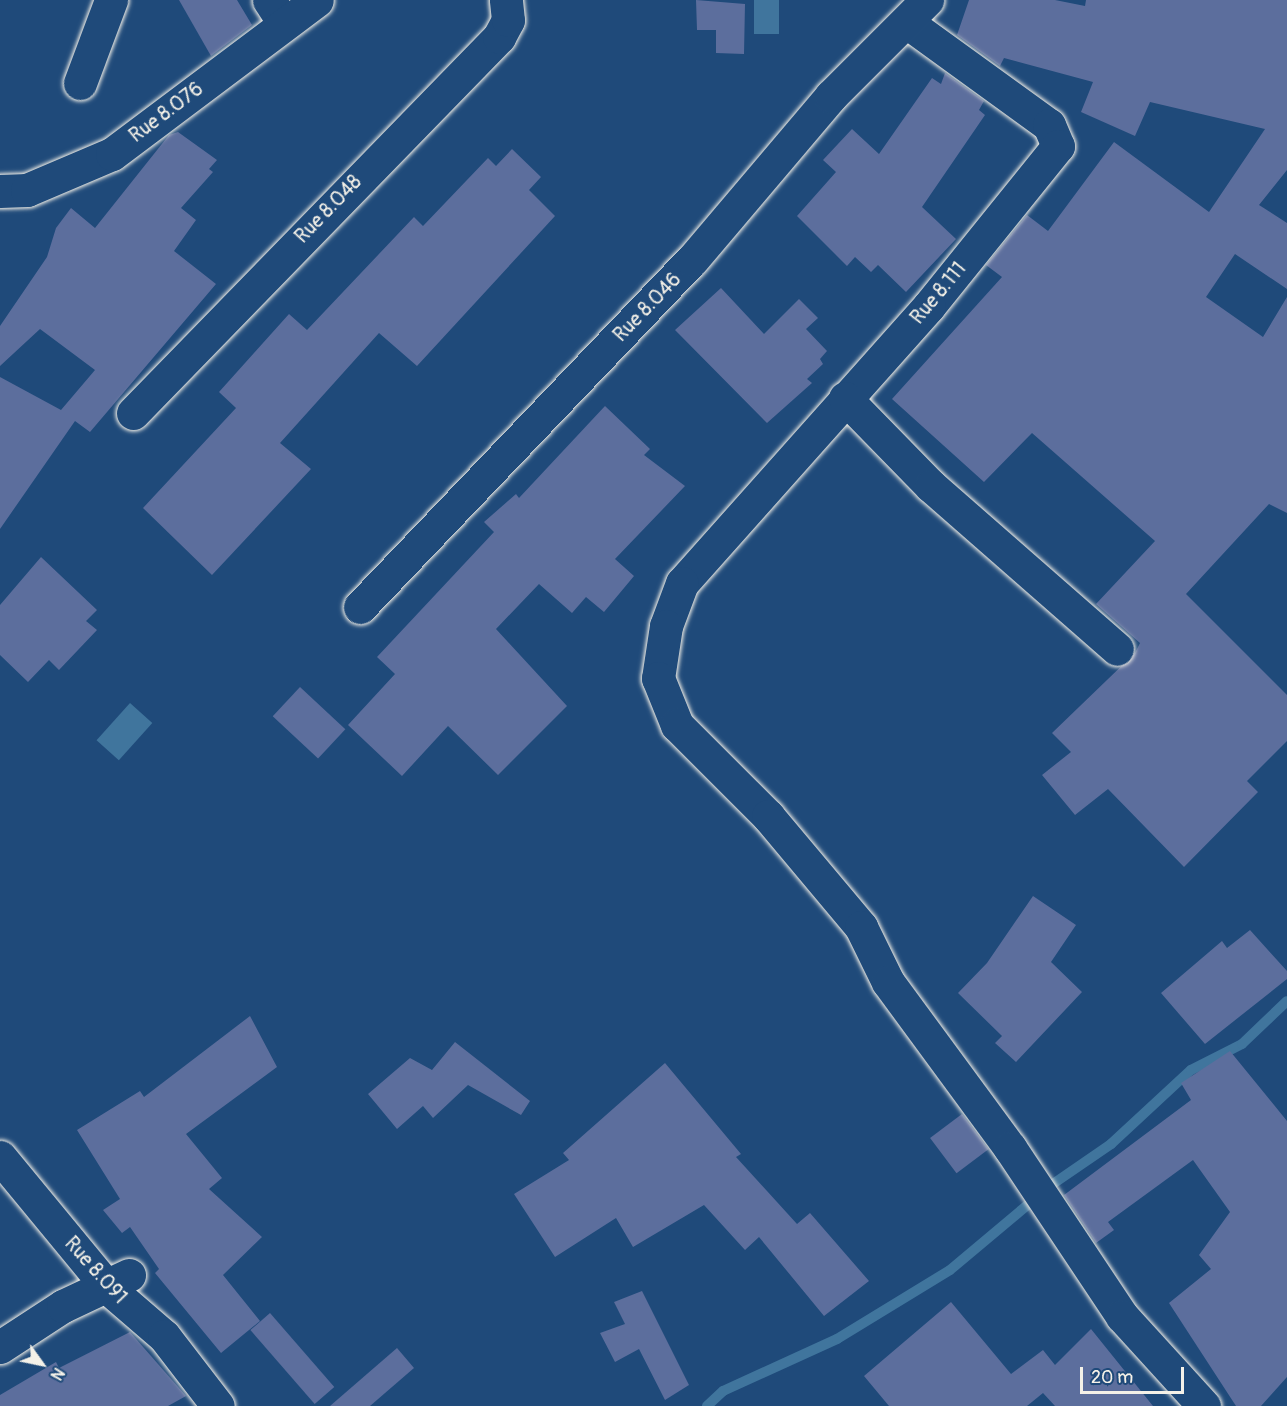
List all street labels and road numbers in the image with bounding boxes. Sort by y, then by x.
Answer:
street label: Rue 8.076 [124,76,208,148]
street label: Rue 8.048 [290,170,366,248]
street label: Rue 8.111 [905,257,971,329]
street label: Rue 8.046 [608,267,686,347]
street label: Rue 8.091 [60,1231,132,1309]

